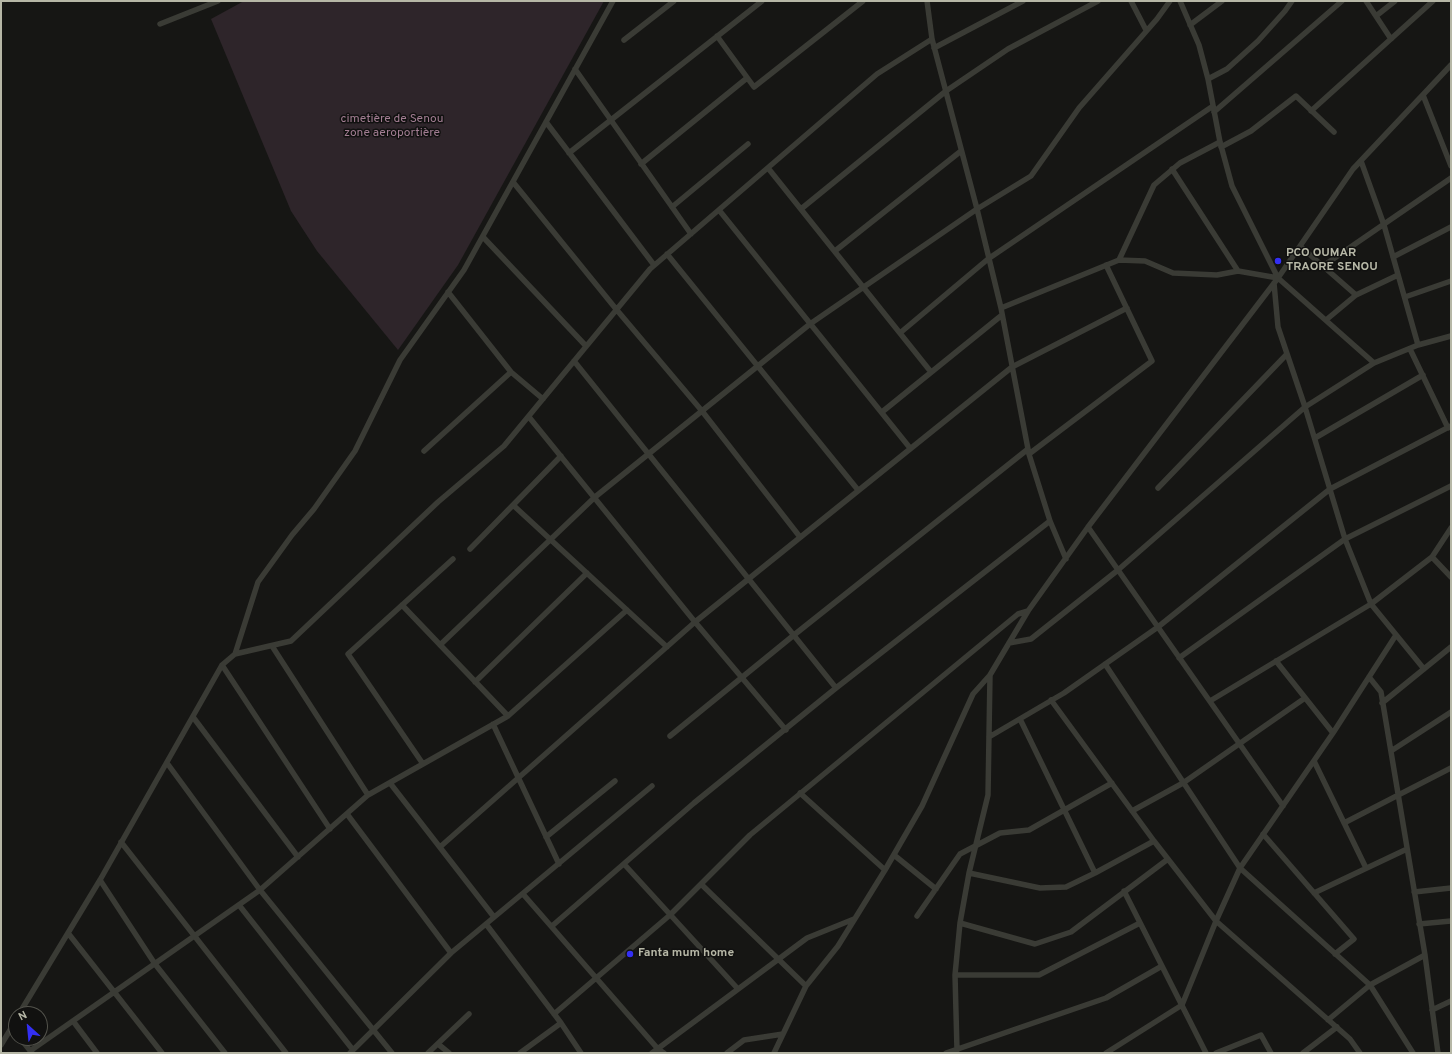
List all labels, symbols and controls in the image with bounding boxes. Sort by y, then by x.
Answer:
park label: cimetière de Senou zone aeroportière [340,113,444,141]
place label: PCO OUMAR TRAORE SENOU [1286,247,1378,275]
marker: PCO OUMAR TRAORE SENOU [1273,256,1283,266]
place label: Fanta mum home [638,947,734,961]
marker: Fanta mum home [625,949,635,959]
north arrow [8,1006,48,1046]
text: N [16,1008,30,1024]

